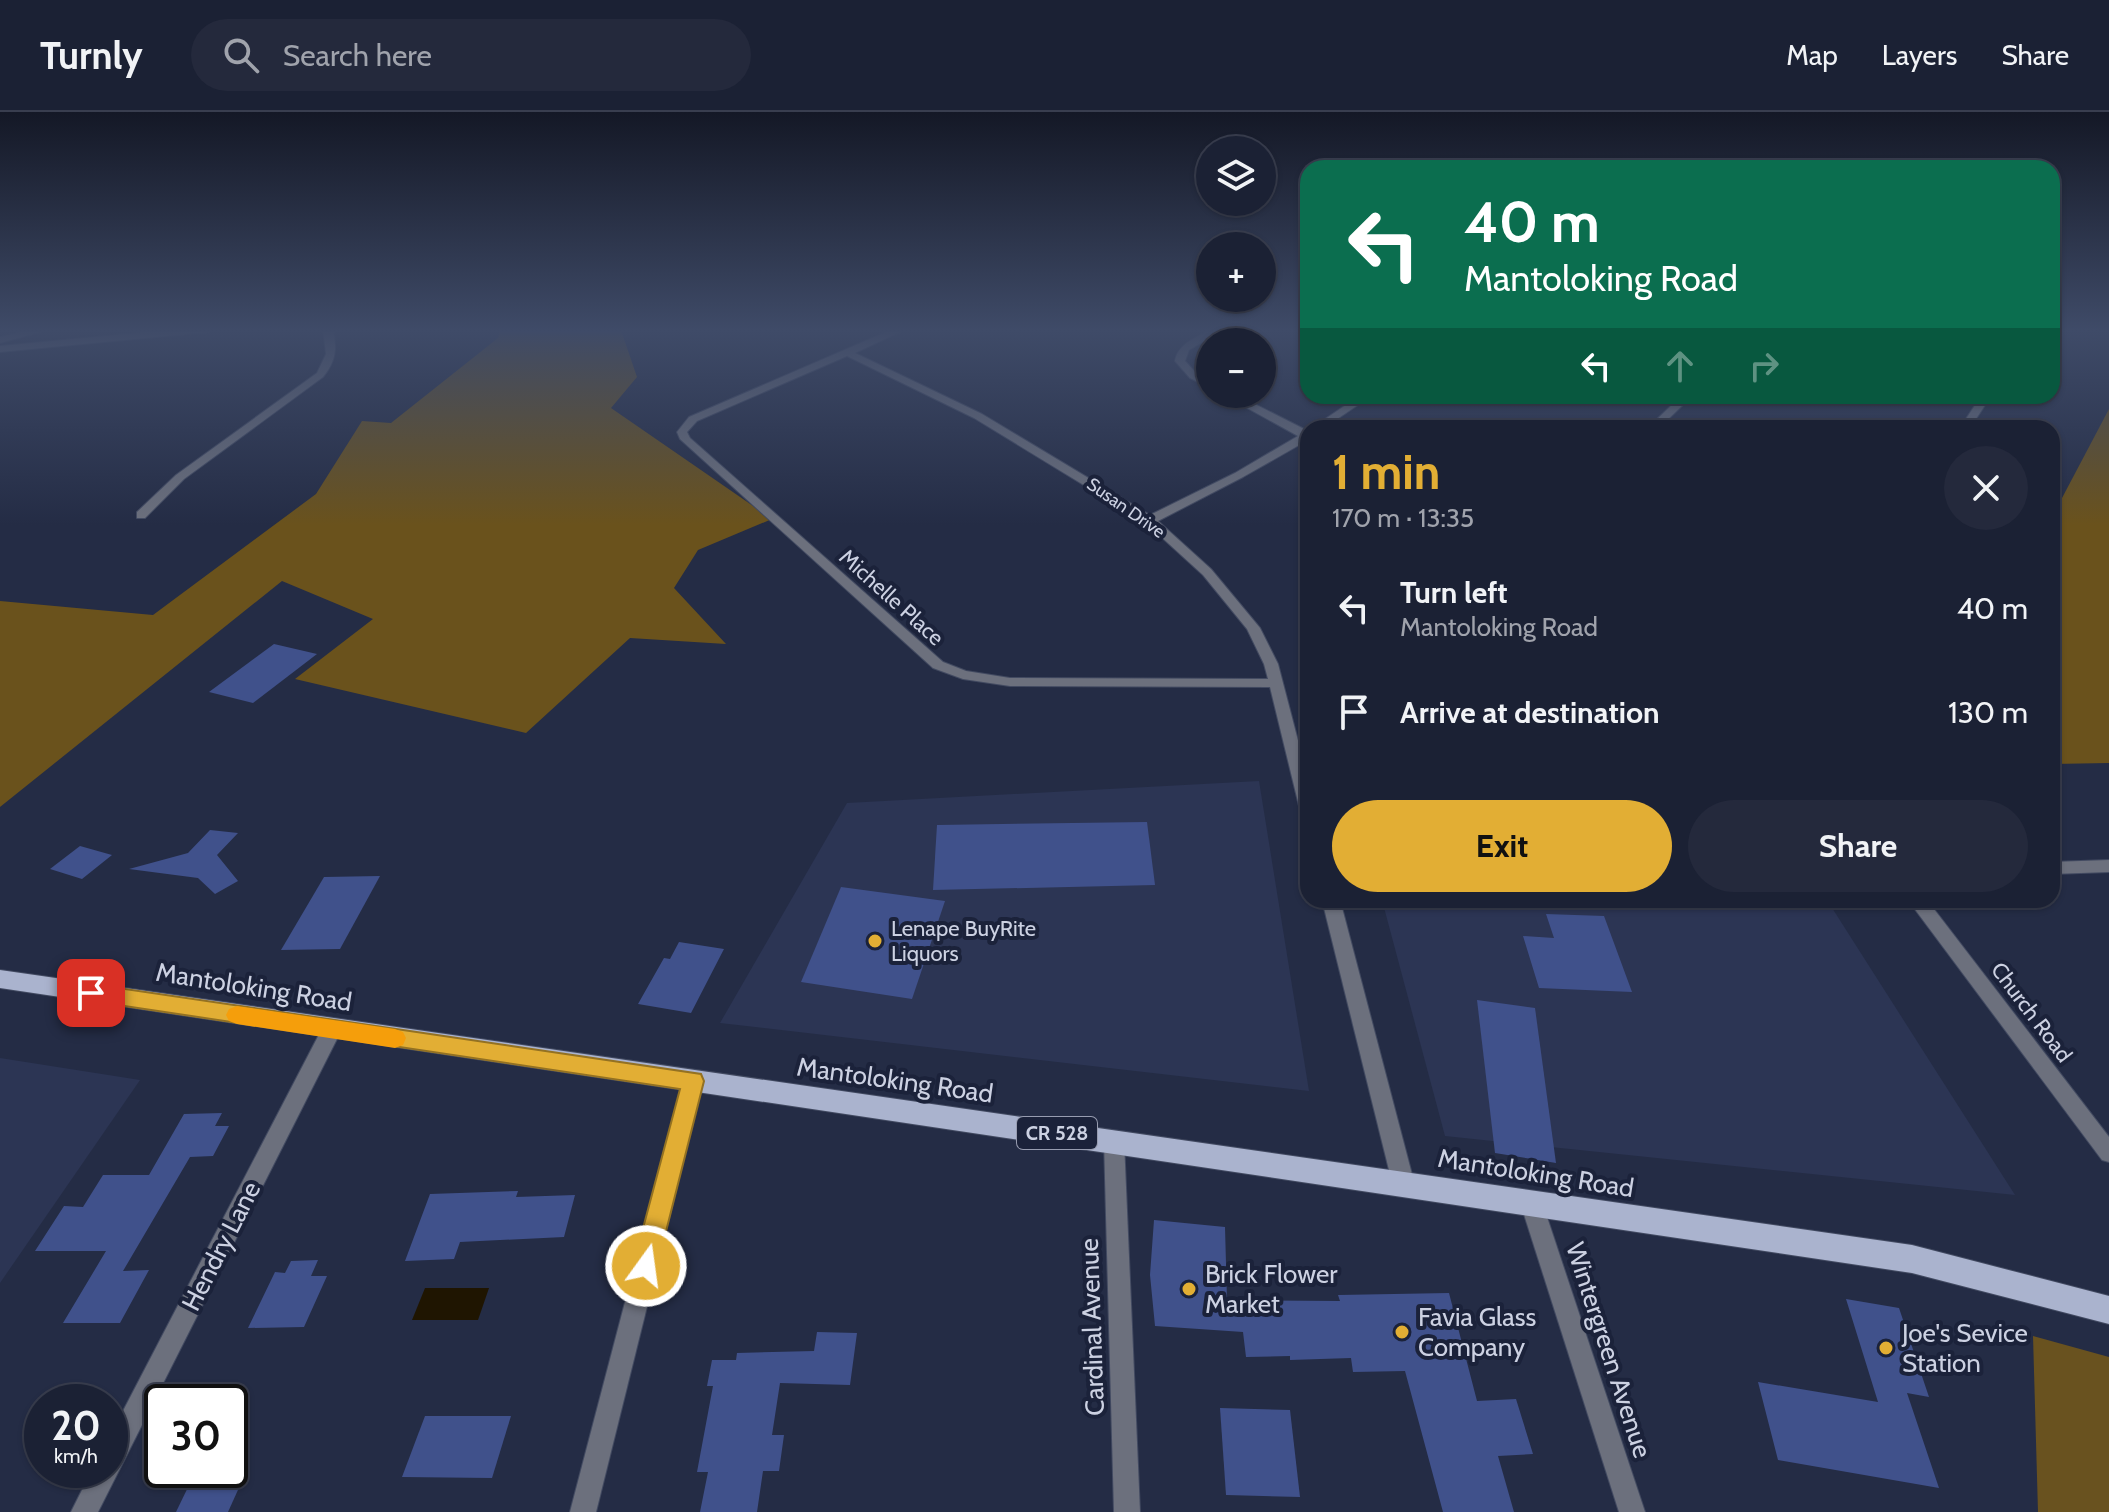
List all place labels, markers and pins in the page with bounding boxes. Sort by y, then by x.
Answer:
place label: Lenape BuyRite Liquors [891,915,1036,967]
marker: Lenape BuyRite Liquors [866,932,884,950]
pin [57,959,125,1027]
place label: Brick Flower Market [1205,1258,1338,1320]
marker: Brick Flower Market [1180,1280,1198,1298]
place label: Favia Glass Company [1418,1301,1536,1363]
place label: Joe's Sevice Station [1901,1317,2028,1379]
marker: Favia Glass Company [1393,1323,1411,1341]
marker: Joe's Sevice Station [1877,1339,1895,1357]

